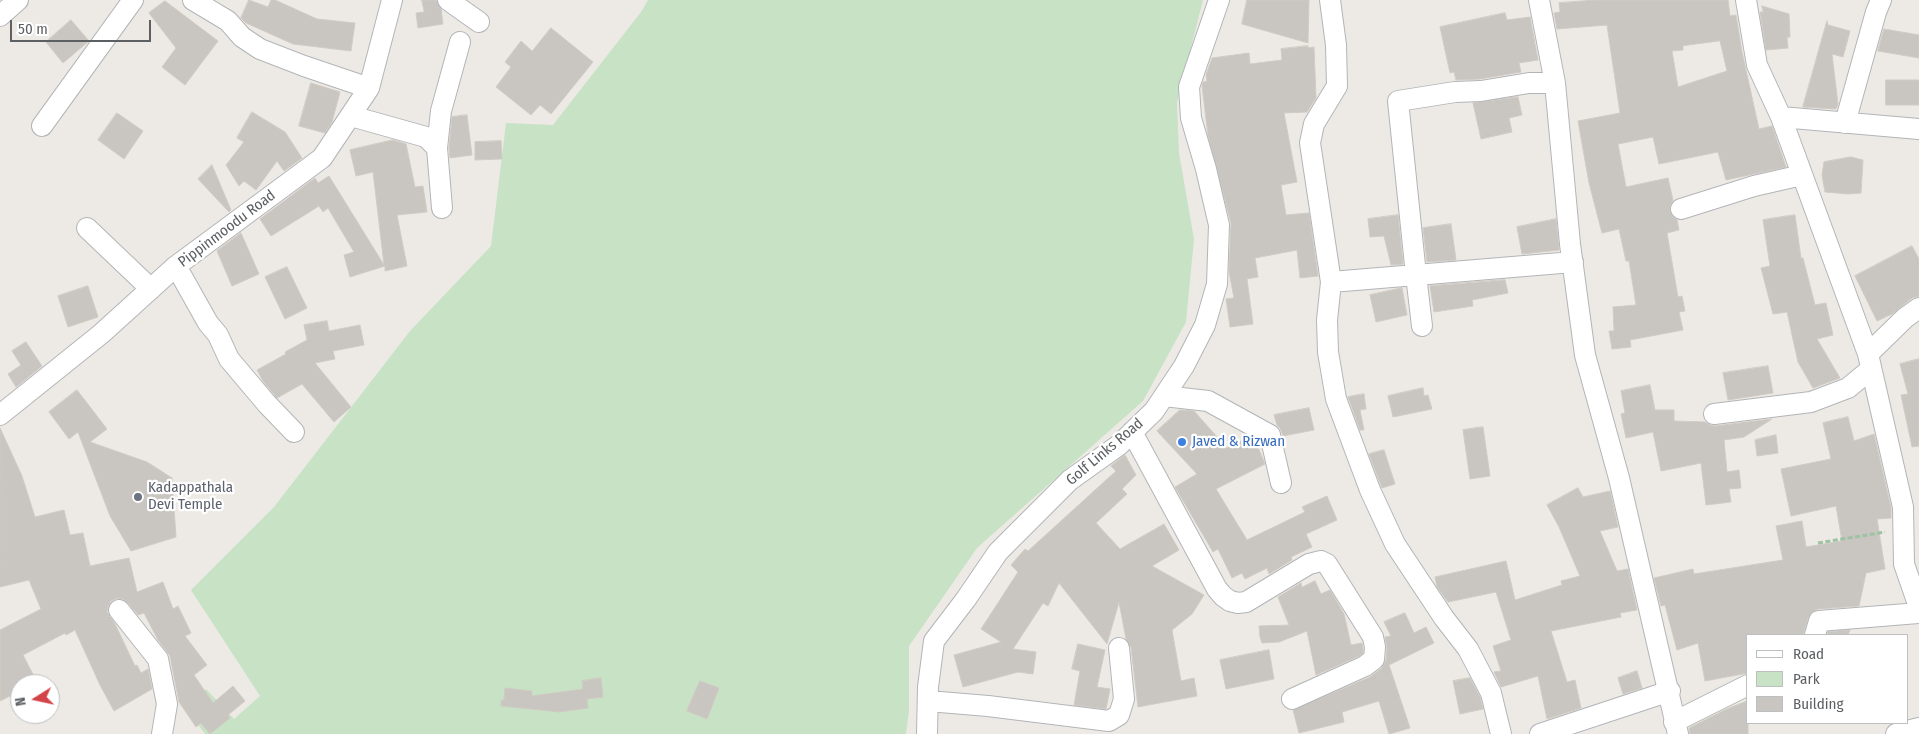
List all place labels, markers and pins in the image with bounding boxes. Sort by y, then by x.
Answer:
place label: Javed & Rizwan [1192,433,1285,451]
marker: Javed & Rizwan [1176,436,1188,448]
place label: Kadappathala Devi Temple [148,479,233,514]
marker: Kadappathala Devi Temple [132,491,144,503]

